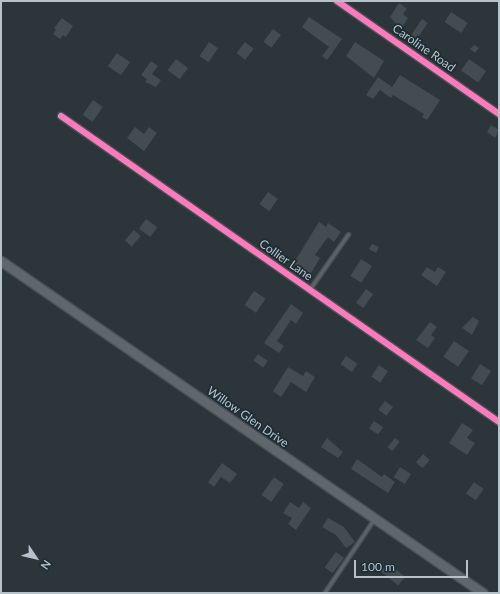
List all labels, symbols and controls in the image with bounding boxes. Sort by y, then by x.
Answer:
street label: Caroline Road [390,21,458,75]
street label: Collier Lane [256,236,316,284]
street label: Willow Glen Drive [204,383,292,451]
north arrow [16,538,56,578]
scale bar [356,552,470,578]
text: N [38,558,54,572]
text: 100 m [361,559,395,574]

